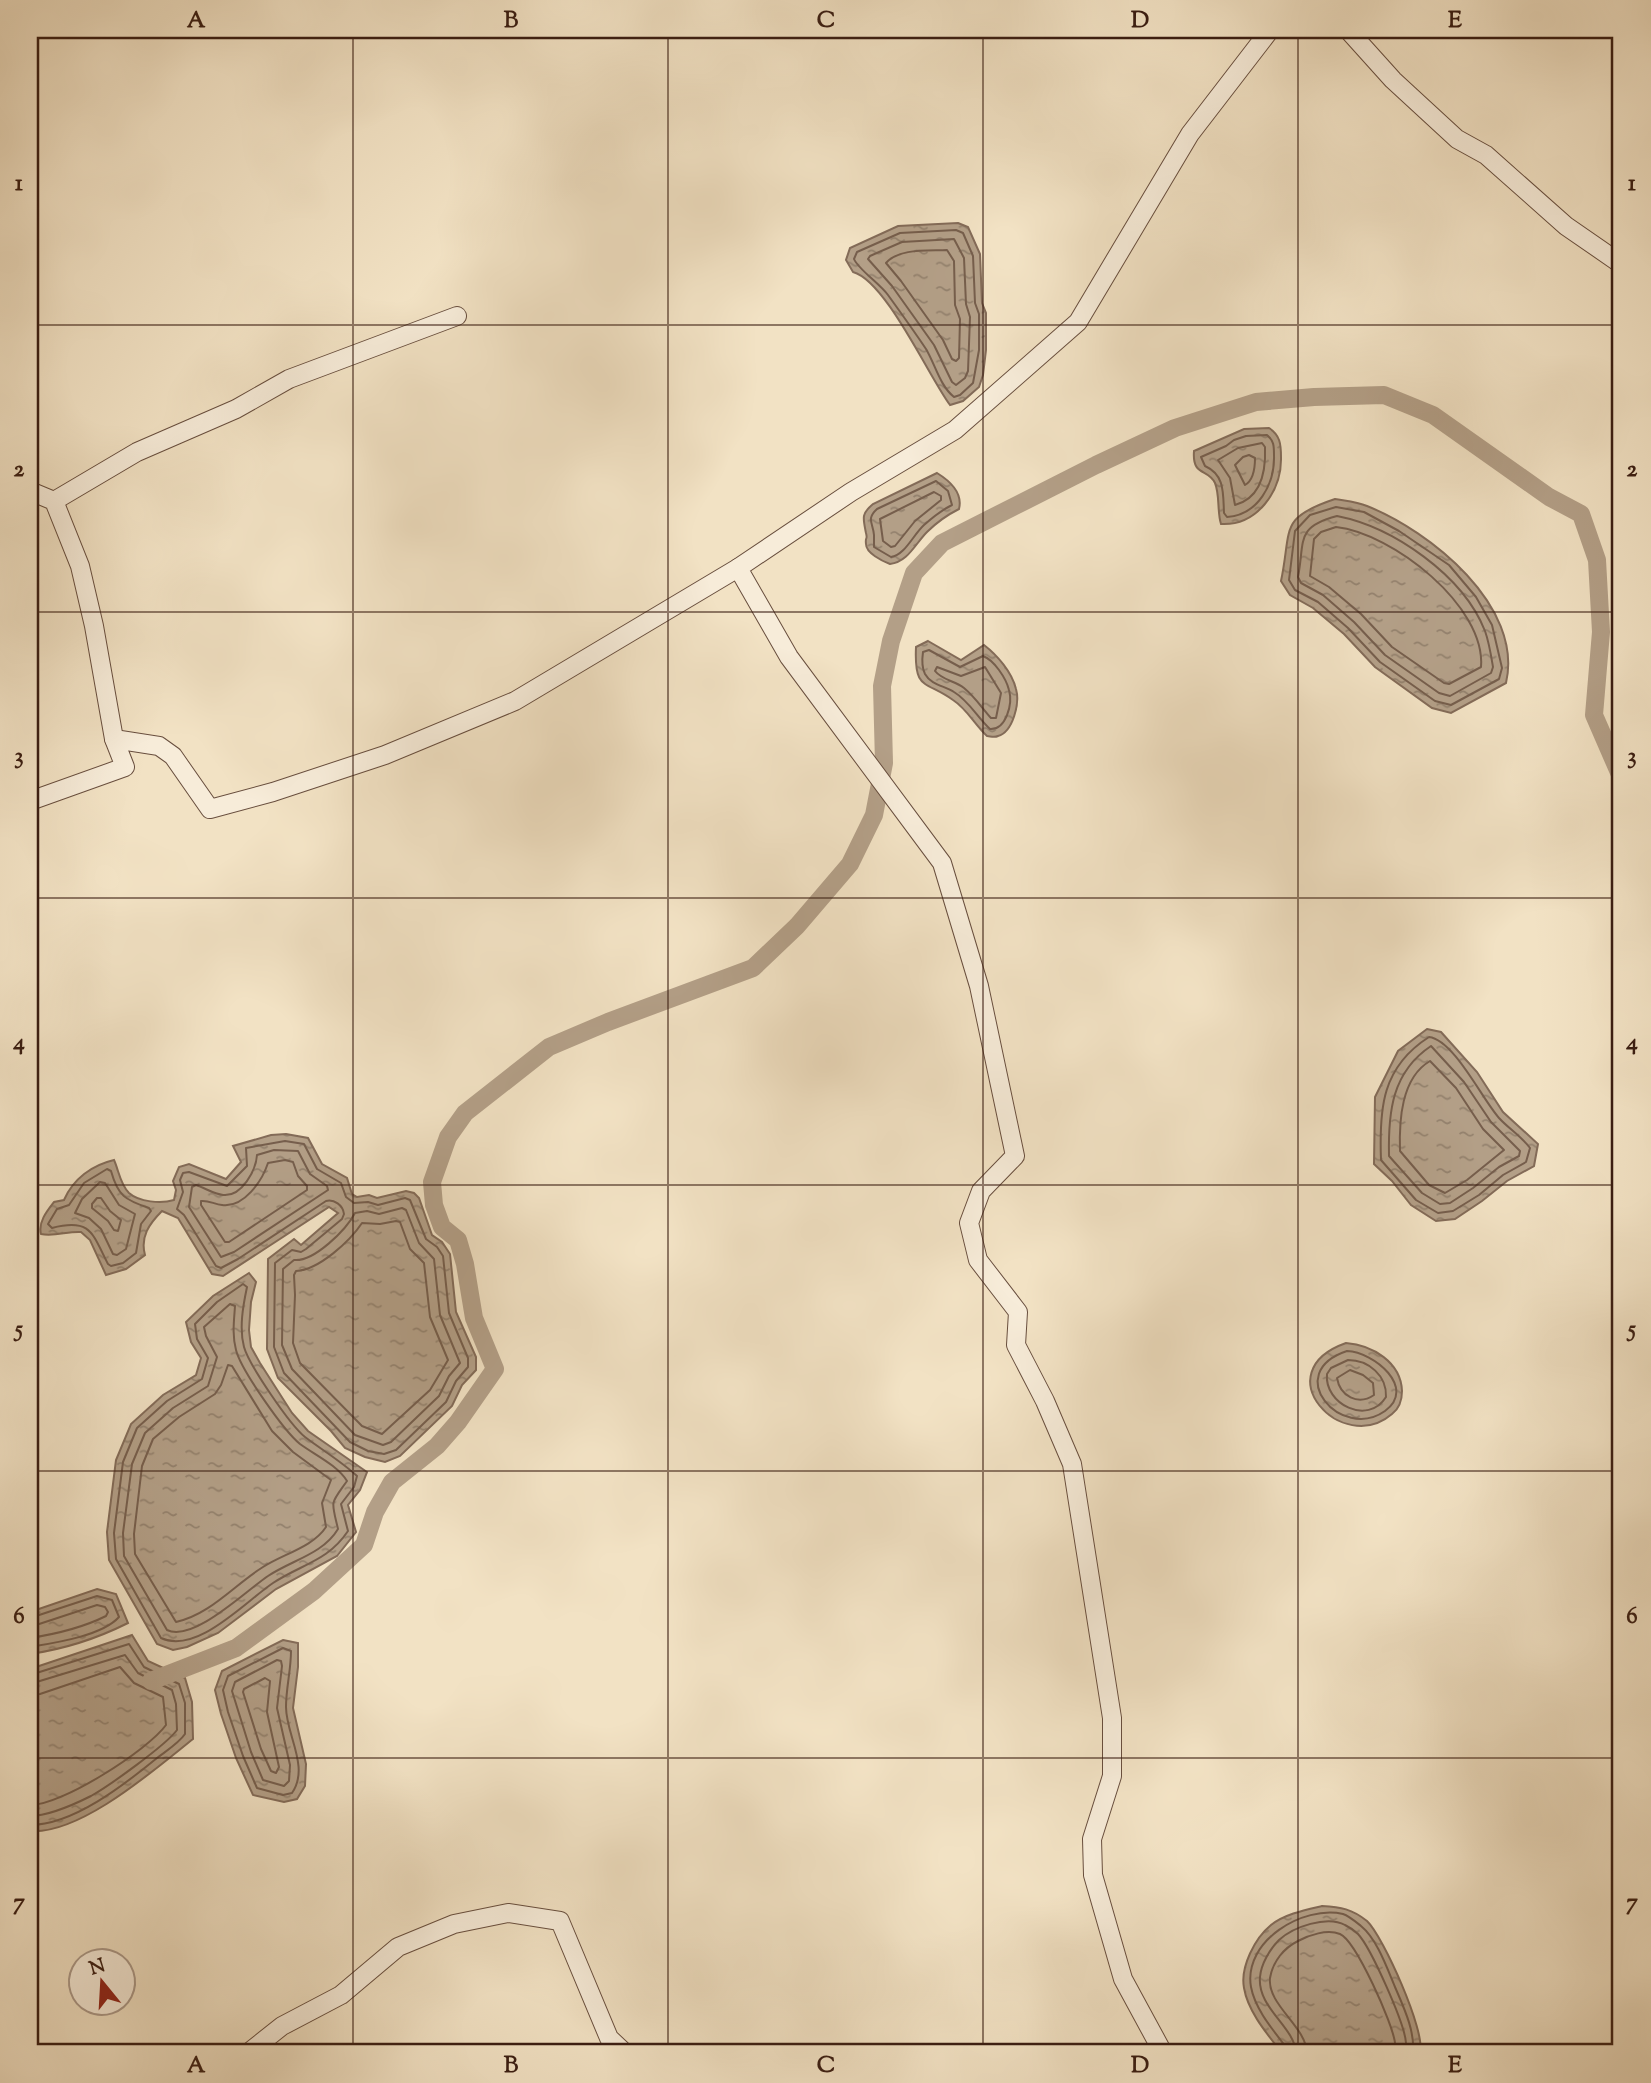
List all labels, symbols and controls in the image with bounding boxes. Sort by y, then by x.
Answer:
text: A [187,5,206,38]
text: B [504,5,519,38]
text: C [817,5,835,38]
text: D [1131,5,1149,38]
text: E [1448,5,1462,38]
text: 1 [15,168,23,201]
text: 1 [1628,168,1636,201]
text: 2 [14,454,25,487]
text: 2 [1627,454,1638,487]
text: 3 [14,741,24,774]
text: 3 [1627,741,1637,774]
text: 4 [12,1027,25,1060]
text: 4 [1625,1027,1638,1060]
text: 5 [13,1314,23,1347]
text: 5 [1626,1314,1636,1347]
text: 6 [13,1601,25,1634]
text: 6 [1626,1601,1638,1634]
text: 7 [13,1887,25,1920]
text: 7 [1626,1887,1638,1920]
north arrow [66,1946,136,2016]
text: N [86,1953,109,1983]
text: A [187,2050,206,2083]
text: B [504,2050,519,2083]
text: C [817,2050,835,2083]
text: D [1131,2050,1149,2083]
text: E [1448,2050,1462,2083]

